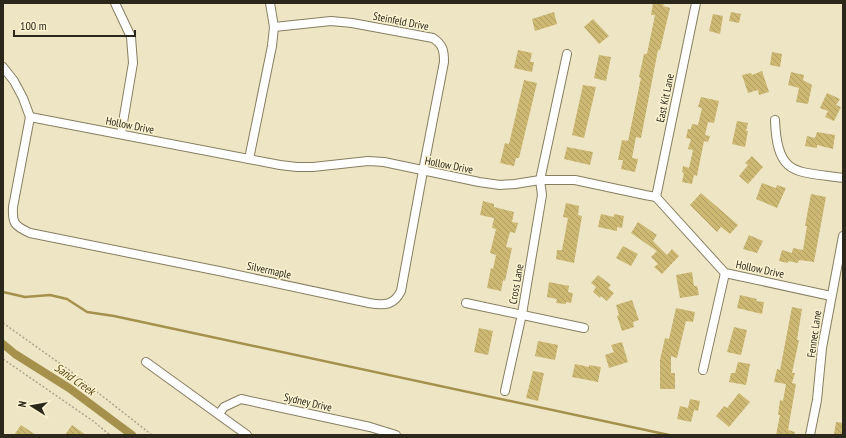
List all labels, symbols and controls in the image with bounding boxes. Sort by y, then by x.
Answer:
street label: Steinfeld Drive [372,9,430,33]
scale bar [14,12,135,38]
text: 100 m [20,18,47,33]
street label: East Kit Lane [653,72,677,124]
street label: Hollow Drive [105,113,156,137]
street label: Hollow Drive [424,153,475,177]
street label: Hollow Drive [735,257,786,281]
street label: Silvermaple [246,258,293,282]
street label: Cross Lane [506,262,526,305]
street label: Fennec Lane [804,309,824,358]
water label: Sand Creek [52,360,99,399]
north arrow [12,386,52,426]
street label: Sydney Drive [283,390,334,414]
text: N [15,400,30,408]

